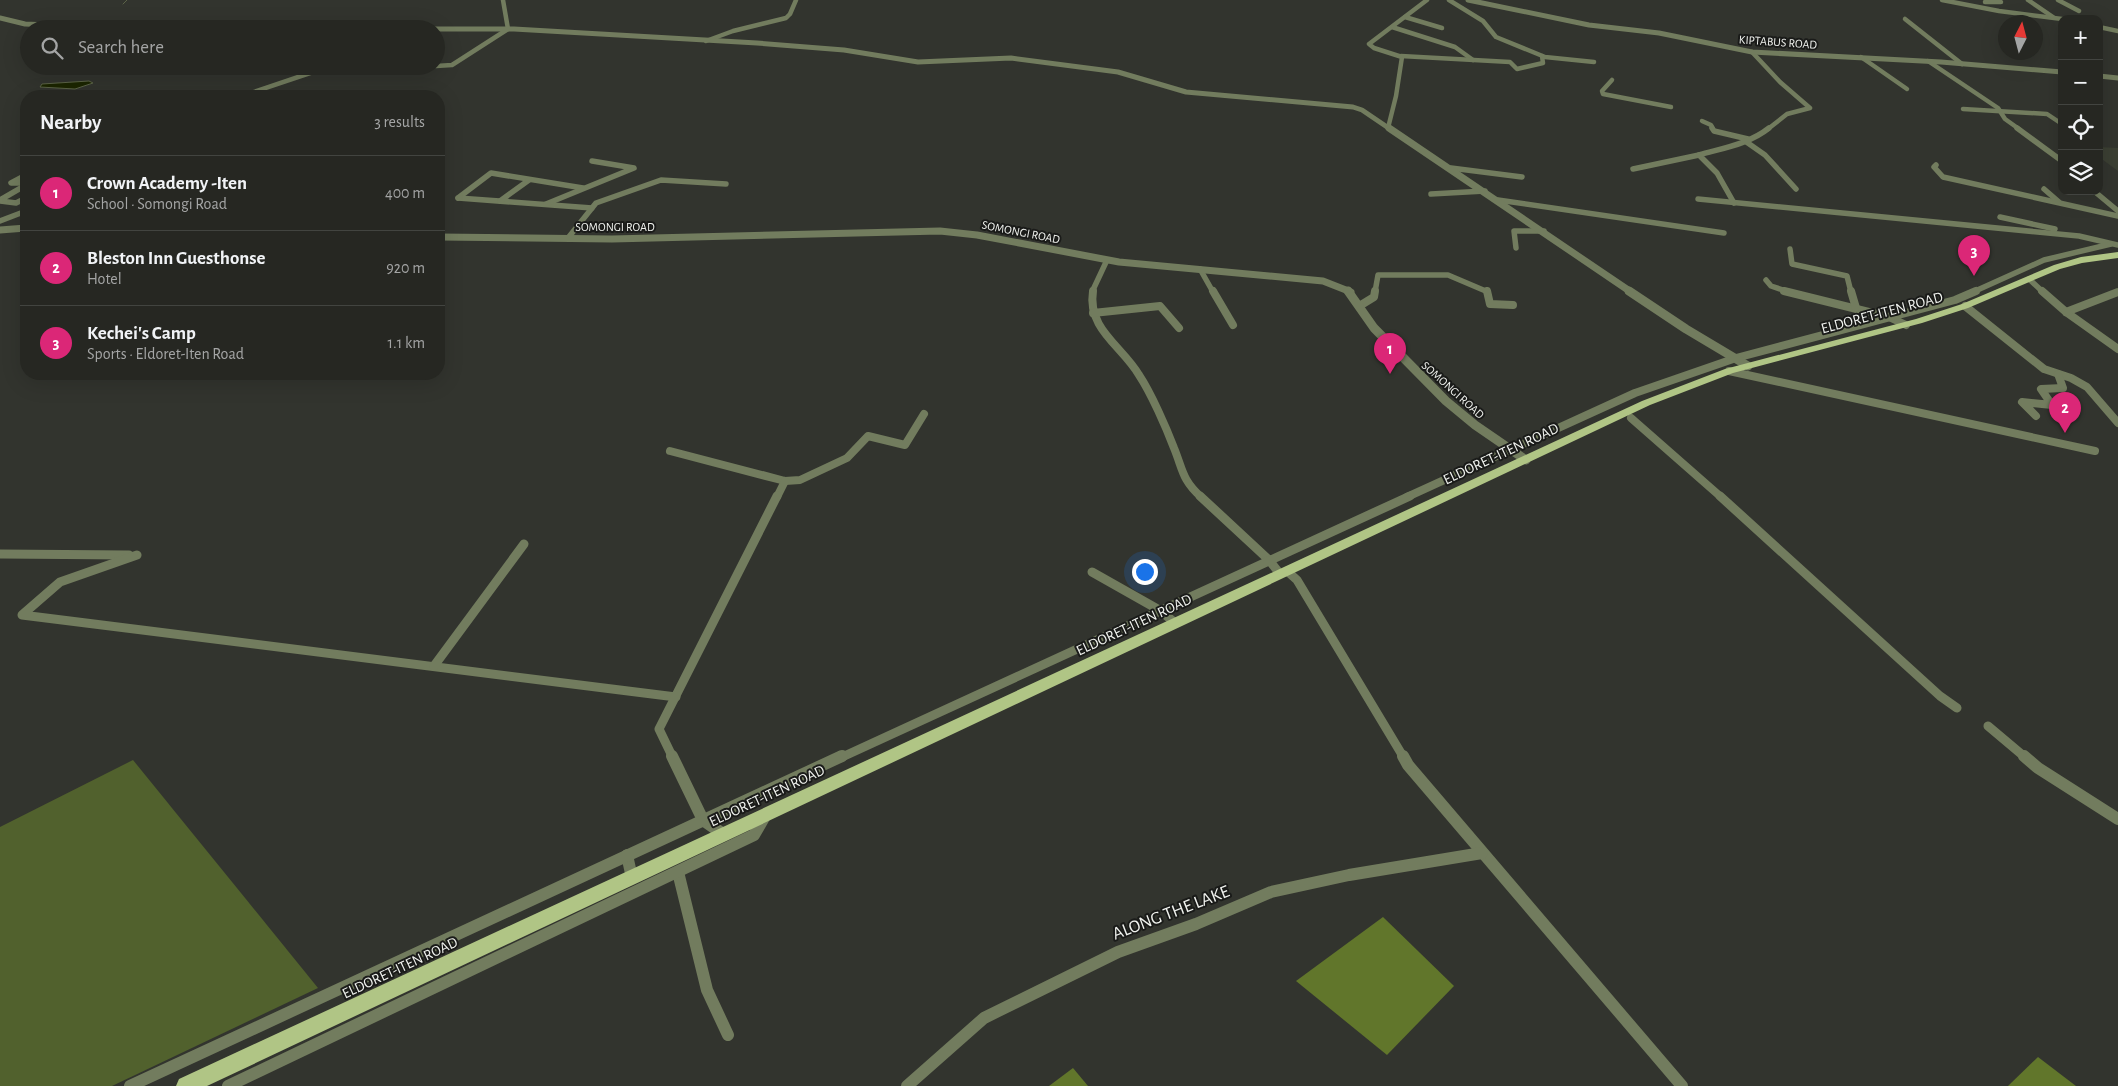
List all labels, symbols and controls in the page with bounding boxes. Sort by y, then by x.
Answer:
north arrow [1998,15,2043,60]
map controls [2058,15,2103,195]
button: + [2058,15,2103,60]
search box [20,20,445,75]
street label: KIPTABUS ROAD [1738,33,1818,51]
icon: search [38,34,66,62]
text: Search here [78,38,164,57]
button: − [2058,60,2103,105]
button: locate [2058,105,2103,150]
text: Nearby [40,112,101,133]
text: 3 results [374,114,425,130]
button: layers [2058,150,2103,195]
text: Crown Academy -Iten [87,174,247,193]
text: 1 [53,185,59,201]
text: 400 m [385,185,425,201]
text: School · Somongi Road [87,196,227,212]
street label: SOMONGI ROAD [981,219,1061,246]
street label: SOMONGI ROAD [575,221,655,233]
pin: 3 [1958,235,1990,276]
text: Bleston Inn Guesthonse [87,249,265,268]
text: 2 [52,260,60,276]
text: 920 m [386,260,425,276]
text: Hotel [87,271,122,287]
street label: ELDORET-ITEN ROAD [1819,289,1945,337]
text: Kechei's Camp [87,324,196,343]
pin: 1 [1374,333,1406,374]
text: 3 [53,335,59,351]
text: 1.1 km [388,335,425,351]
text: Sports · Eldoret-Iten Road [87,346,244,362]
street label: SOMONGI ROAD [1419,359,1487,421]
pin: 2 [2049,392,2081,433]
street label: ELDORET-ITEN ROAD [1441,421,1561,487]
your location [1132,559,1158,585]
street label: ELDORET-ITEN ROAD [1074,592,1194,658]
street label: ELDORET-ITEN ROAD [707,763,827,829]
street label: ALONG THE LAKE [1110,882,1232,944]
street label: ELDORET-ITEN ROAD [340,935,460,1001]

